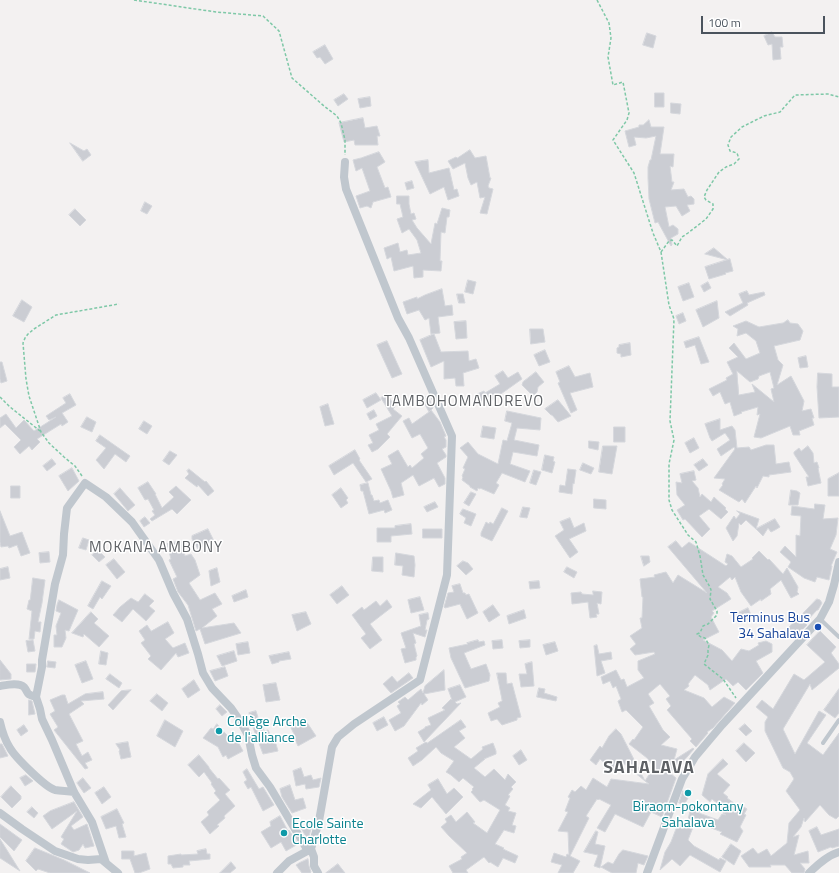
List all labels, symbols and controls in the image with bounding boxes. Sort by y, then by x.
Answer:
scale bar [703,8,827,34]
text: 100 m [708,13,741,32]
district label: TAMBOHOMANDREVO [384,393,544,411]
district label: MOKANA AMBONY [89,539,223,557]
place label: Terminus Bus 34 Sahalava [730,611,810,644]
marker: Terminus Bus 34 Sahalava [813,622,823,632]
place label: Collège Arche de l'alliance [227,715,306,748]
marker: Collège Arche de l'alliance [214,726,224,736]
district label: SAHALAVA [603,758,695,780]
marker: Biraom-pokontany Sahalava [683,788,693,798]
place label: Biraom-pokontany Sahalava [632,800,744,832]
place label: Ecole Sainte Charlotte [292,817,364,850]
marker: Ecole Sainte Charlotte [279,828,289,838]

